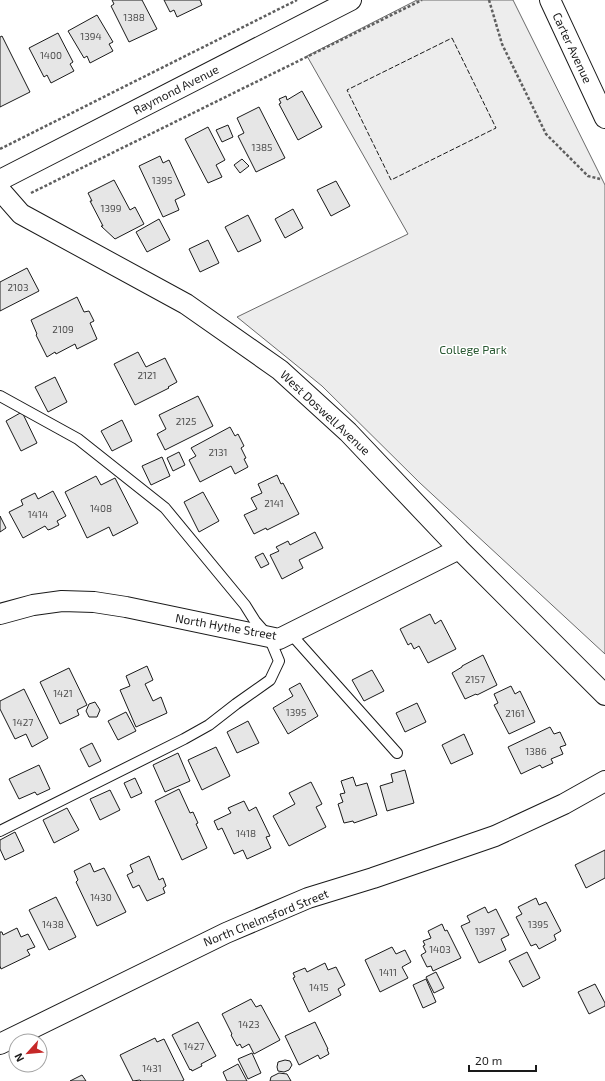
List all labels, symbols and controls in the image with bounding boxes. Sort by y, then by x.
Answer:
street label: Carter Avenue [550,10,595,85]
house number: 1388 [123,11,145,23]
house number: 1394 [80,30,102,42]
house number: 1400 [40,49,62,61]
street label: Raymond Avenue [130,62,221,117]
house number: 1385 [252,141,272,153]
house number: 1395 [152,174,172,186]
house number: 1399 [101,202,122,214]
house number: 2103 [7,281,29,293]
house number: 2109 [52,323,74,335]
park label: College Park [439,342,507,356]
street label: West Doswell Avenue [278,367,373,457]
house number: 2121 [137,369,157,381]
house number: 2125 [176,415,196,427]
house number: 2131 [208,446,228,458]
house number: 2141 [264,497,284,509]
house number: 1408 [90,502,112,514]
house number: 1414 [28,508,48,520]
street label: North Hythe Street [174,610,278,642]
house number: 2157 [465,673,485,685]
house number: 1421 [53,687,73,699]
house number: 1395 [286,706,306,718]
house number: 2161 [505,707,525,719]
house number: 1427 [13,716,33,728]
house number: 1386 [525,745,547,757]
house number: 1418 [236,827,256,839]
street label: North Chelmsford Street [201,885,331,949]
house number: 1430 [90,891,112,903]
house number: 1438 [42,918,64,930]
house number: 1395 [528,918,548,930]
house number: 1397 [475,925,495,937]
house number: 1403 [429,943,451,955]
house number: 1411 [379,966,397,978]
house number: 1415 [309,981,329,993]
house number: 1423 [238,1018,260,1030]
north arrow [8,1033,48,1073]
house number: 1427 [184,1040,204,1052]
scale bar [469,1047,536,1073]
text: N [11,1051,26,1064]
text: 20 m [475,1053,502,1067]
house number: 1431 [142,1062,162,1074]

